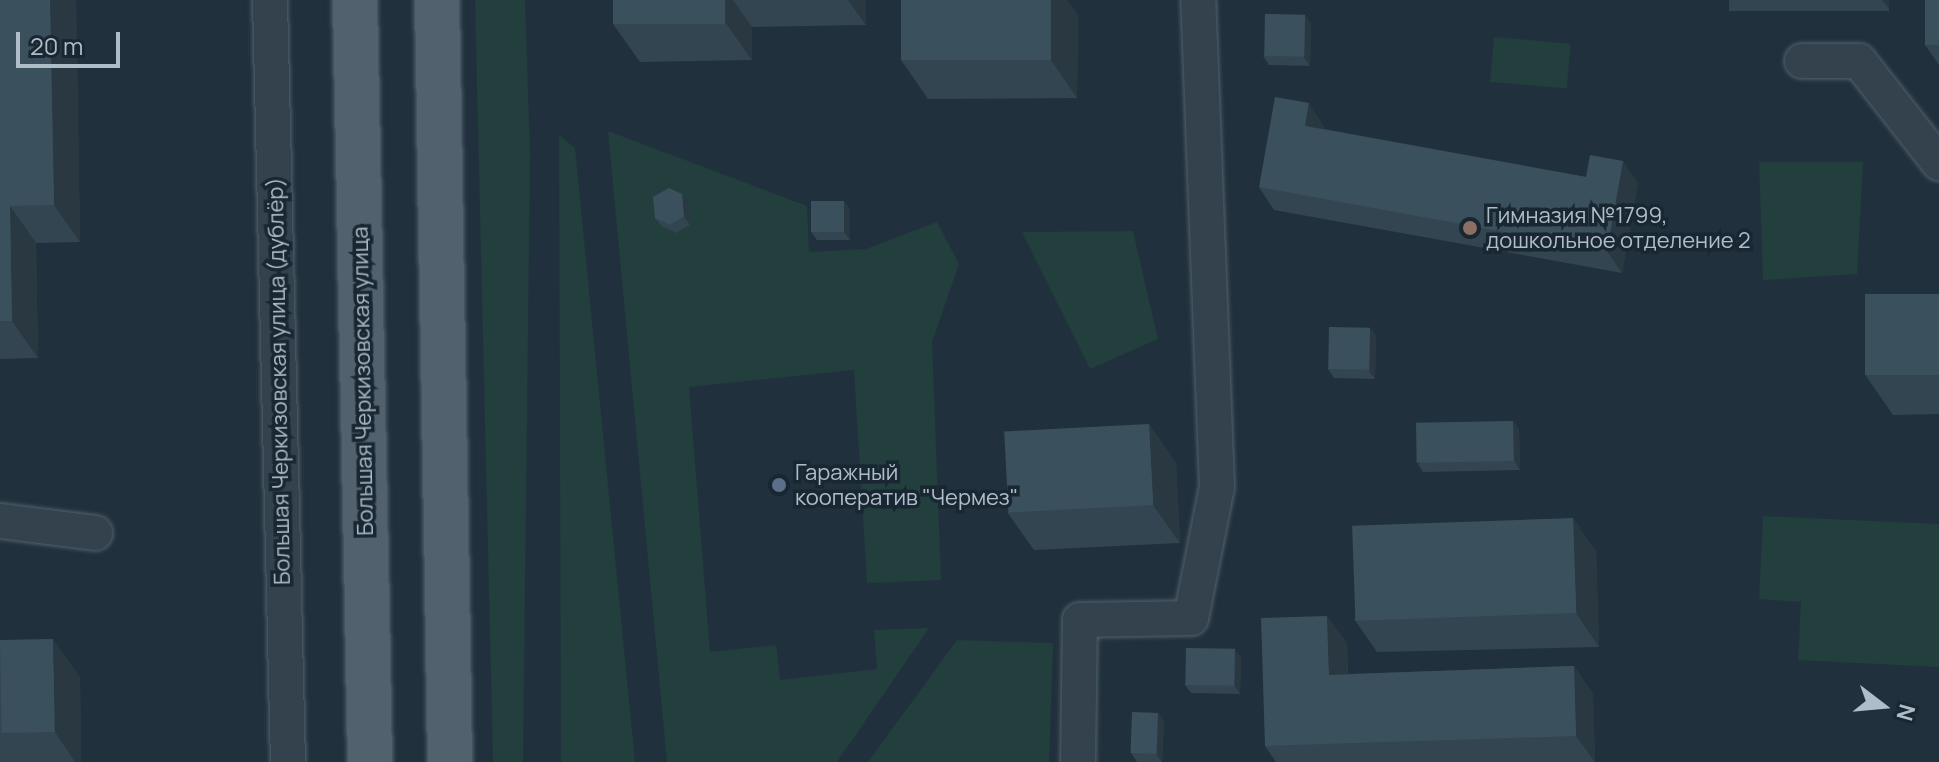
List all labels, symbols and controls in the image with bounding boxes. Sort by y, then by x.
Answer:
scale bar [20,16,124,66]
text: 20 m [30,29,83,62]
street label: Большая Черкизовская улица (дублёр) [262,177,296,585]
place label: Гимназия №1799, дошкольное отделение 2 [1486,202,1750,254]
marker: Гимназия №1799, дошкольное отделение 2 [1461,219,1479,237]
street label: Большая Черкизовская улица [347,226,379,536]
place label: Гаражный кооператив "Чермез" [795,459,1018,510]
marker: Гаражный кооператив "Чермез" [770,476,788,494]
north arrow [1843,666,1923,746]
text: N [1889,701,1923,724]

